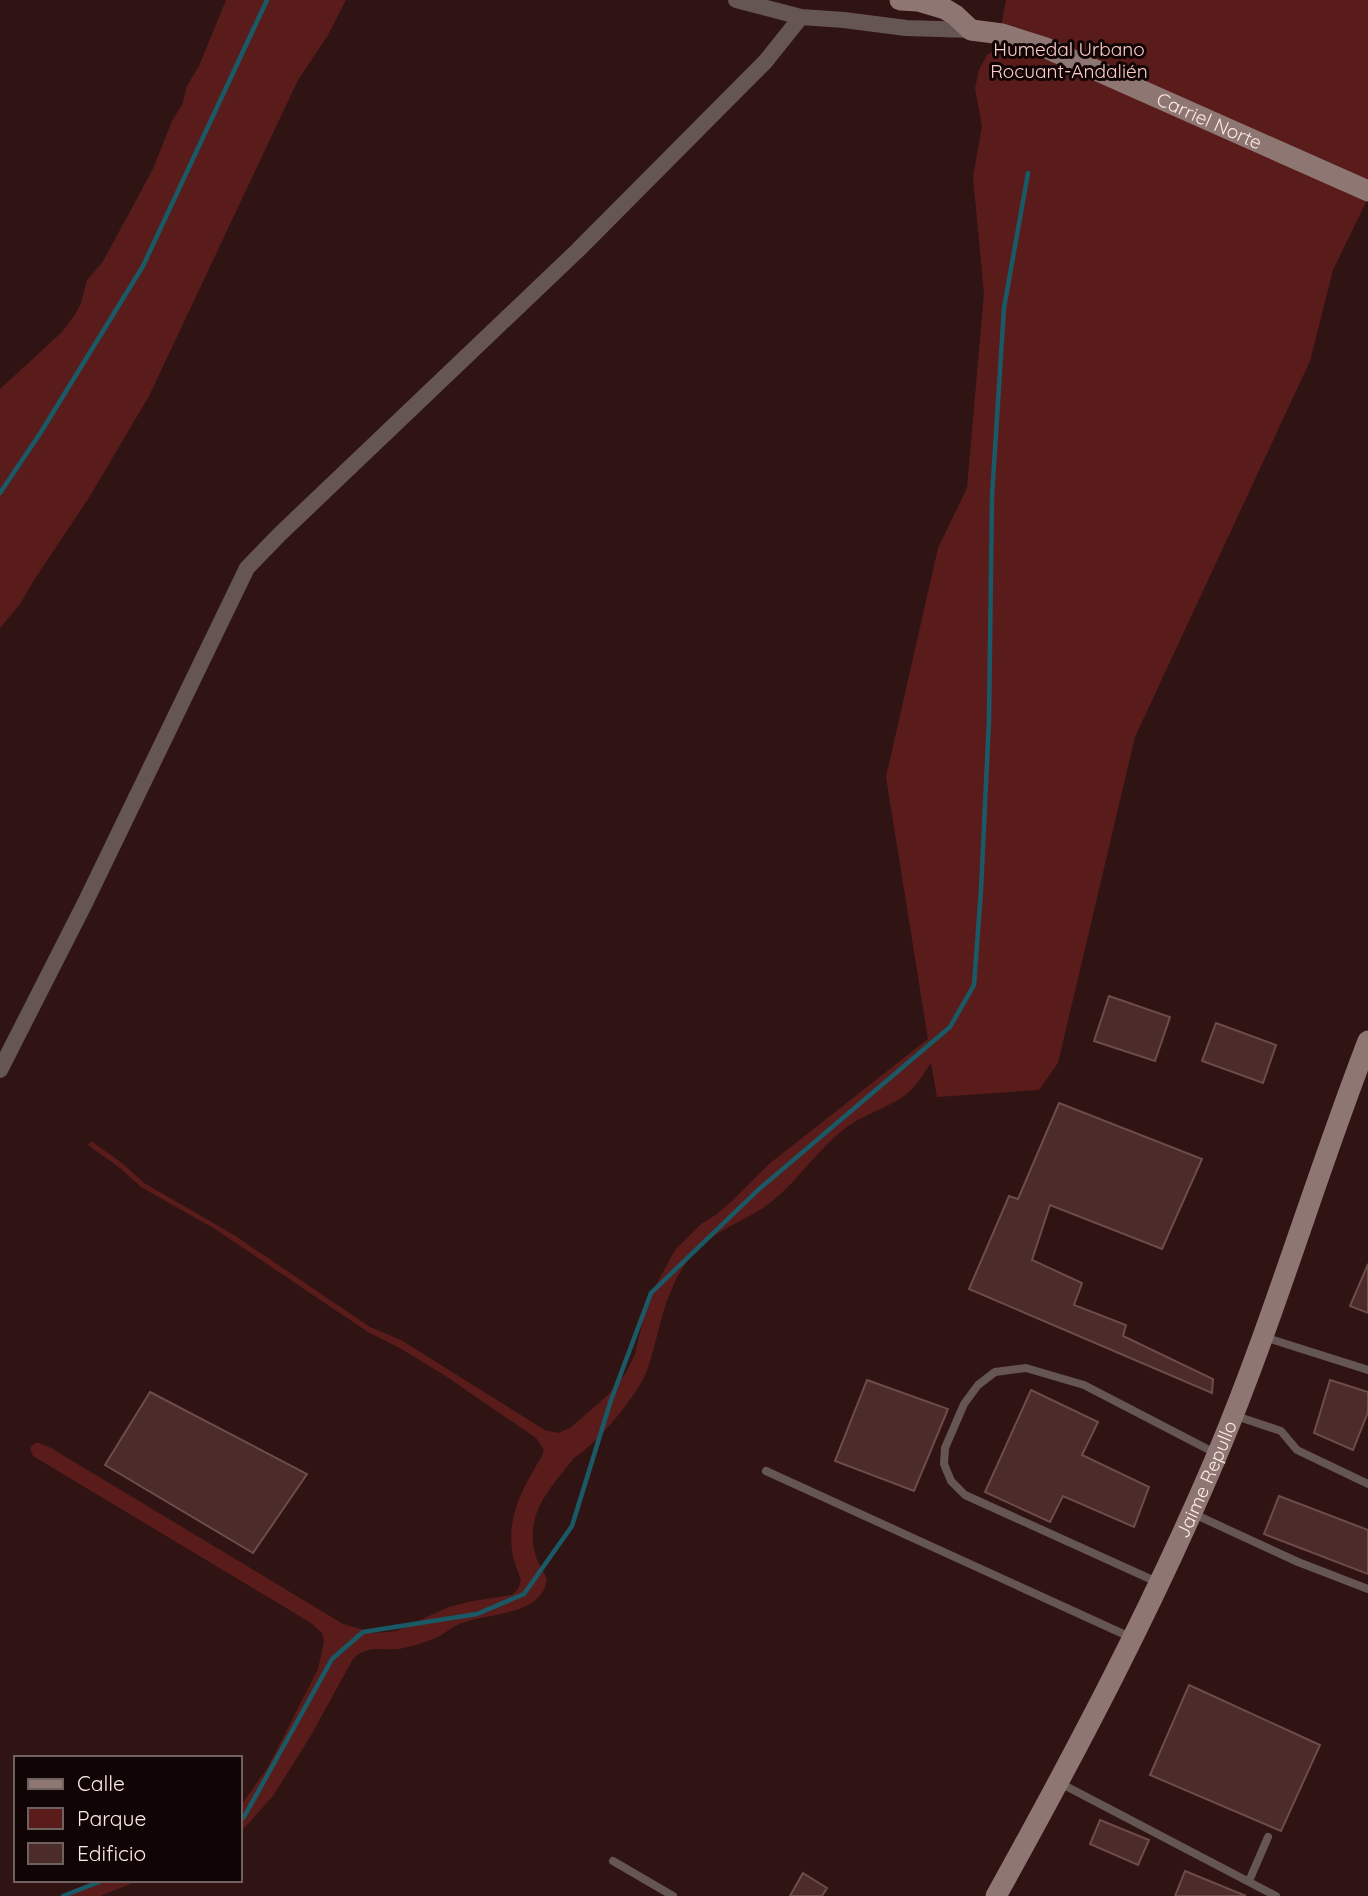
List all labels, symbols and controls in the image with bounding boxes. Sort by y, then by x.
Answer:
park label: Humedal Urbano Rocuant-Andalién [990,37,1148,83]
street label: Carriel Norte [1153,87,1266,154]
street label: Jaime Repullo [1170,1417,1242,1542]
legend [14,1756,242,1882]
text: Calle [77,1770,125,1796]
text: Parque [77,1805,146,1831]
text: Edificio [77,1840,146,1866]

